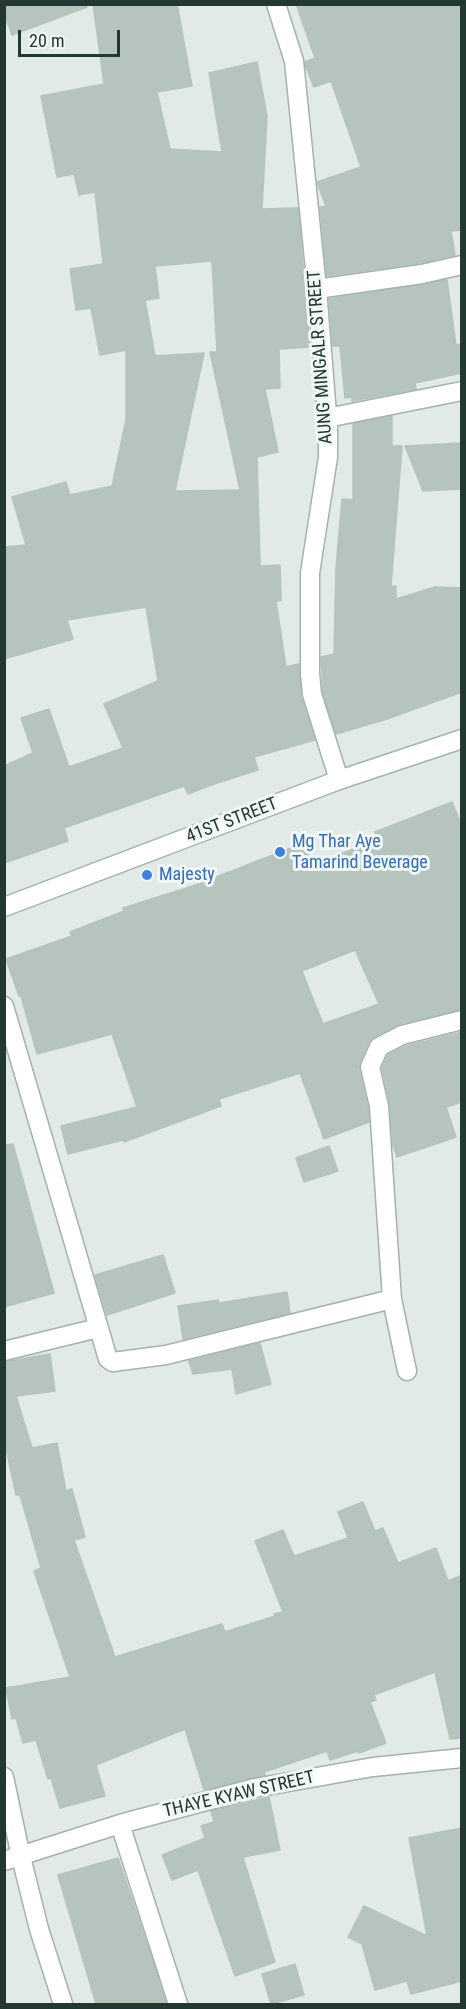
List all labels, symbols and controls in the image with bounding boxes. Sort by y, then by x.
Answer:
scale bar [21,18,123,56]
text: 20 m [29,30,64,51]
street label: AUNG MINGALR STREET [304,269,338,445]
street label: 41ST STREET [183,794,281,848]
place label: Mg Thar Aye Tamarind Beverage [292,831,428,874]
marker: Mg Thar Aye Tamarind Beverage [273,845,287,859]
place label: Majesty [159,864,215,886]
marker: Majesty [140,868,154,882]
street label: THAYE KYAW STREET [161,1767,317,1823]

